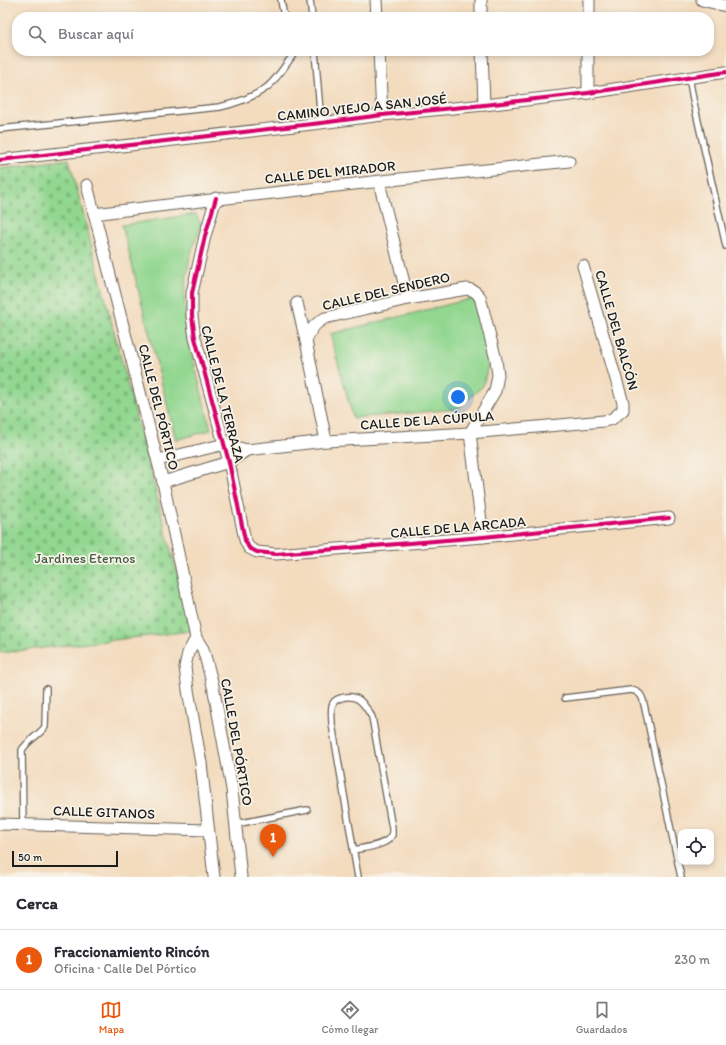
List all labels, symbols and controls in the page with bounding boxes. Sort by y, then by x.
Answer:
search box [12,12,714,56]
icon: search [26,23,48,45]
text: Buscar aquí [58,25,134,43]
street label: CAMINO VIEJO A SAN JOSÉ [276,90,448,125]
street label: CALLE DEL MIRADOR [264,157,397,188]
street label: CALLE DEL SENDERO [320,268,452,314]
street label: CALLE DEL BALCÓN [591,268,642,392]
street label: CALLE DE LA TERRAZA [197,324,248,465]
street label: CALLE DEL PÓRTICO [135,342,182,472]
your location [448,387,468,407]
street label: CALLE DE LA CÚPULA [360,407,495,434]
street label: CALLE DE LA ARCADA [390,513,526,542]
park label: Jardines Eternos [35,550,135,567]
street label: CALLE DEL PÓRTICO [217,677,256,807]
street label: CALLE GITANOS [53,802,155,823]
pin: 1 [260,824,286,857]
map controls [678,829,714,865]
button: locate [678,829,714,865]
scale bar [12,849,118,868]
text: 50 m [18,851,42,864]
text: Cerca [16,893,58,913]
text: Fraccionamiento Rincón [54,943,209,961]
text: 1 [26,952,32,967]
text: 230 m [674,952,710,967]
text: Oficina · Calle Del Pórtico [54,961,196,976]
tab: Mapa [99,999,124,1036]
tab: Cómo llegar [322,999,379,1036]
tab: Guardados [576,999,627,1036]

